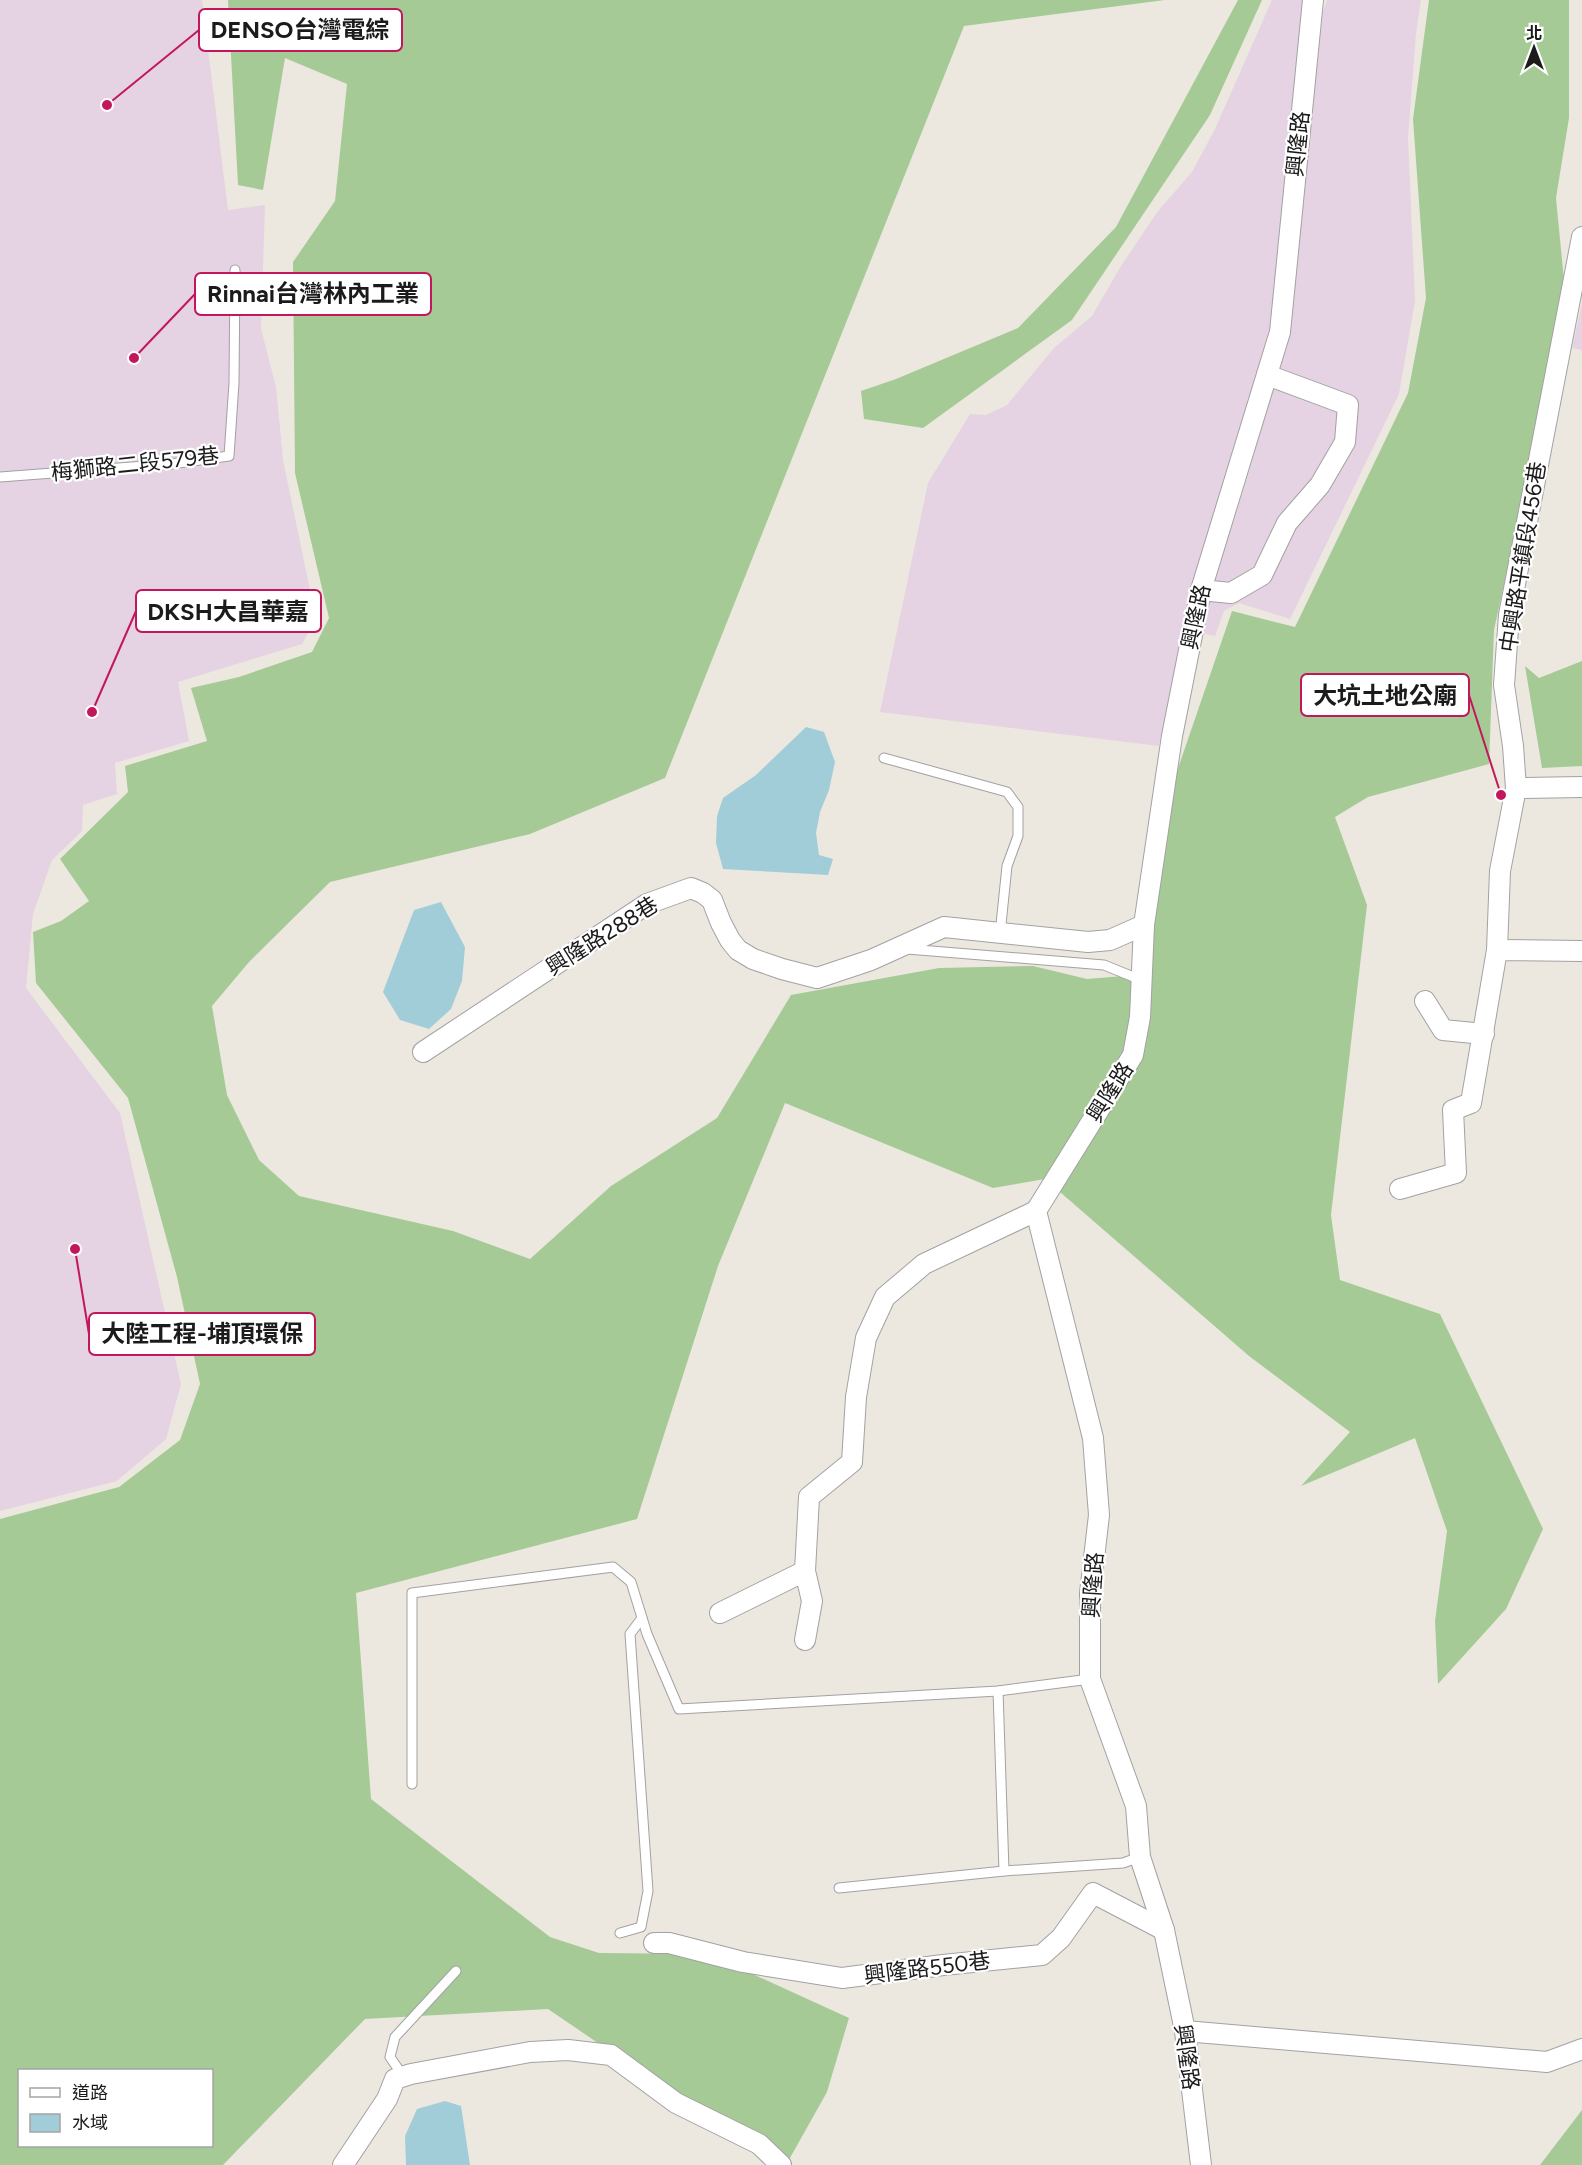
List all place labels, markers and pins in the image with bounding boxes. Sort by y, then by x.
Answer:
callout: DENSO台灣電綜 [199,9,402,51]
callout: Rinnai台灣林內工業 [195,273,431,315]
callout: DKSH大昌華嘉 [136,590,321,632]
callout: 大坑土地公廟 [1301,674,1469,716]
callout: 大陸工程-埔頂環保 [89,1313,315,1355]

